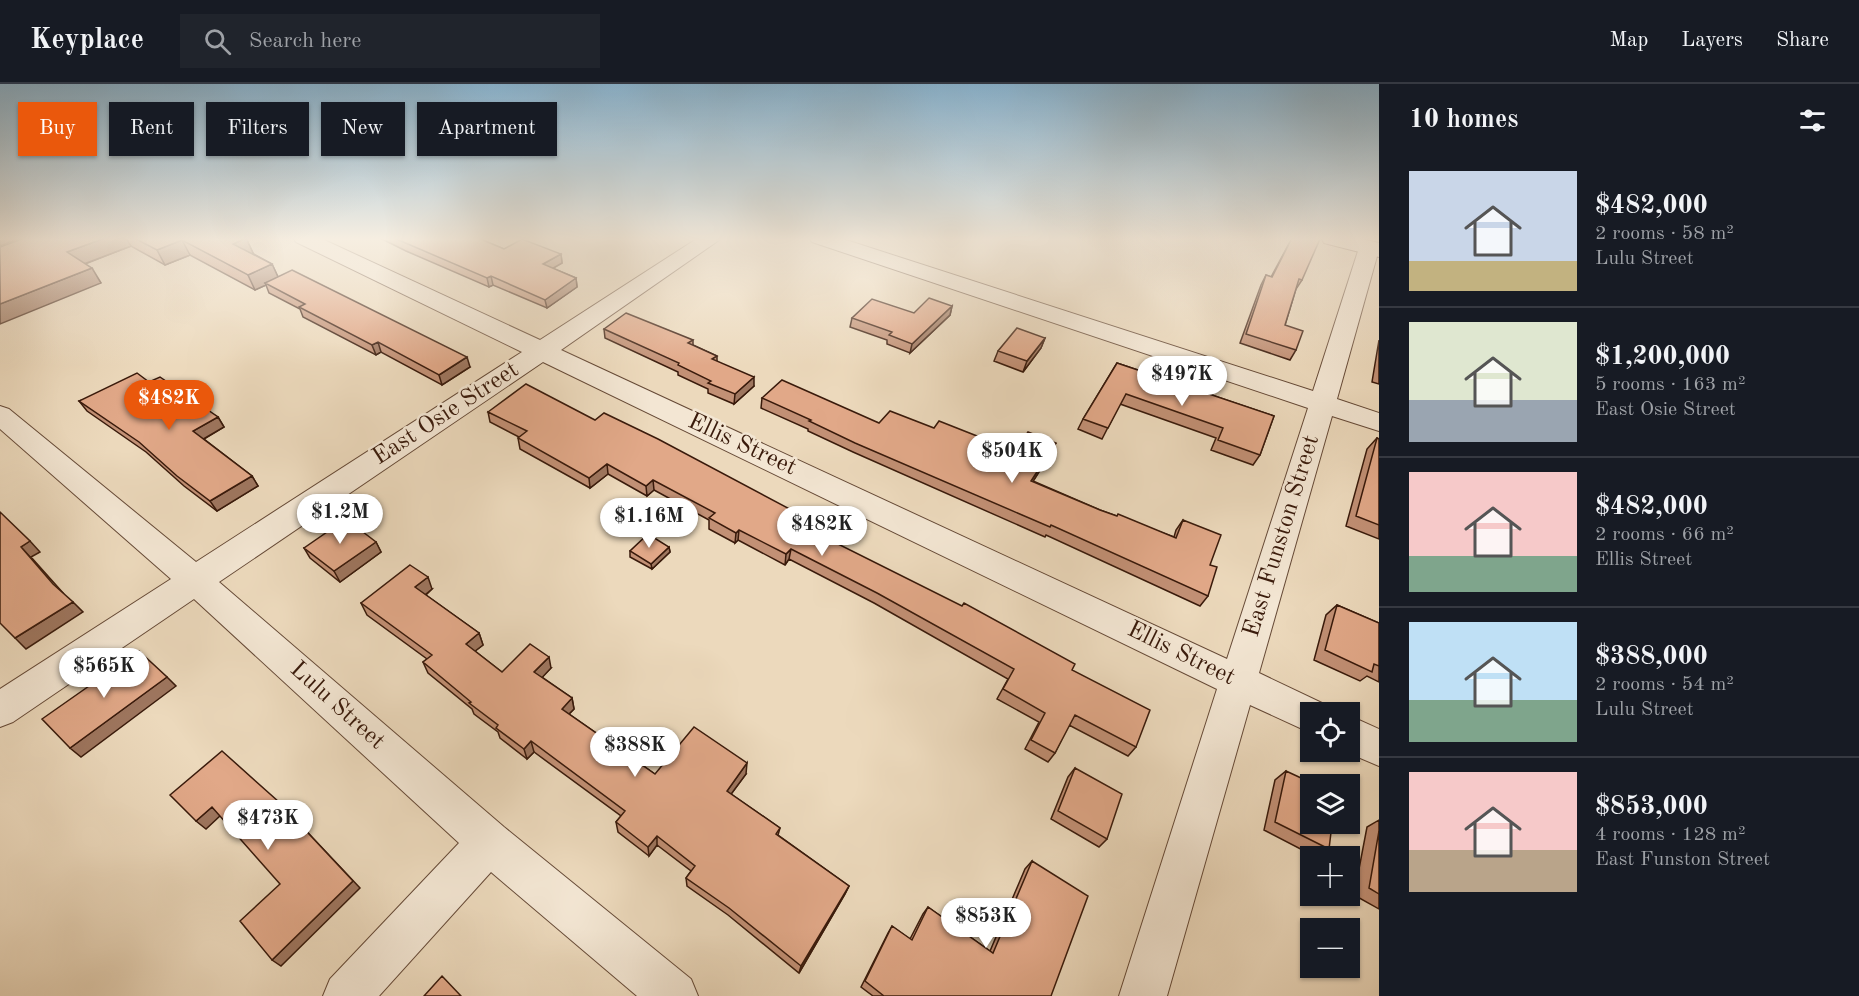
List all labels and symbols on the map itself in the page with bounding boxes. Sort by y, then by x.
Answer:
pin: $497K [1140,356,1224,407]
street label: East Osie Street [369,358,523,470]
pin: $482K [127,380,211,431]
street label: Ellis Street [684,409,800,481]
street label: East Funston Street [1240,432,1324,640]
pin: $504K [970,433,1054,484]
pin: $1.2M [298,494,382,545]
pin: $1.16M [600,498,698,549]
pin: $482K [780,506,864,557]
street label: Ellis Street [1123,618,1239,690]
pin: $565K [62,648,146,699]
street label: Lulu Street [285,657,389,755]
pin: $388K [593,727,677,778]
pin: $473K [226,800,310,851]
pin: $853K [944,898,1028,949]

